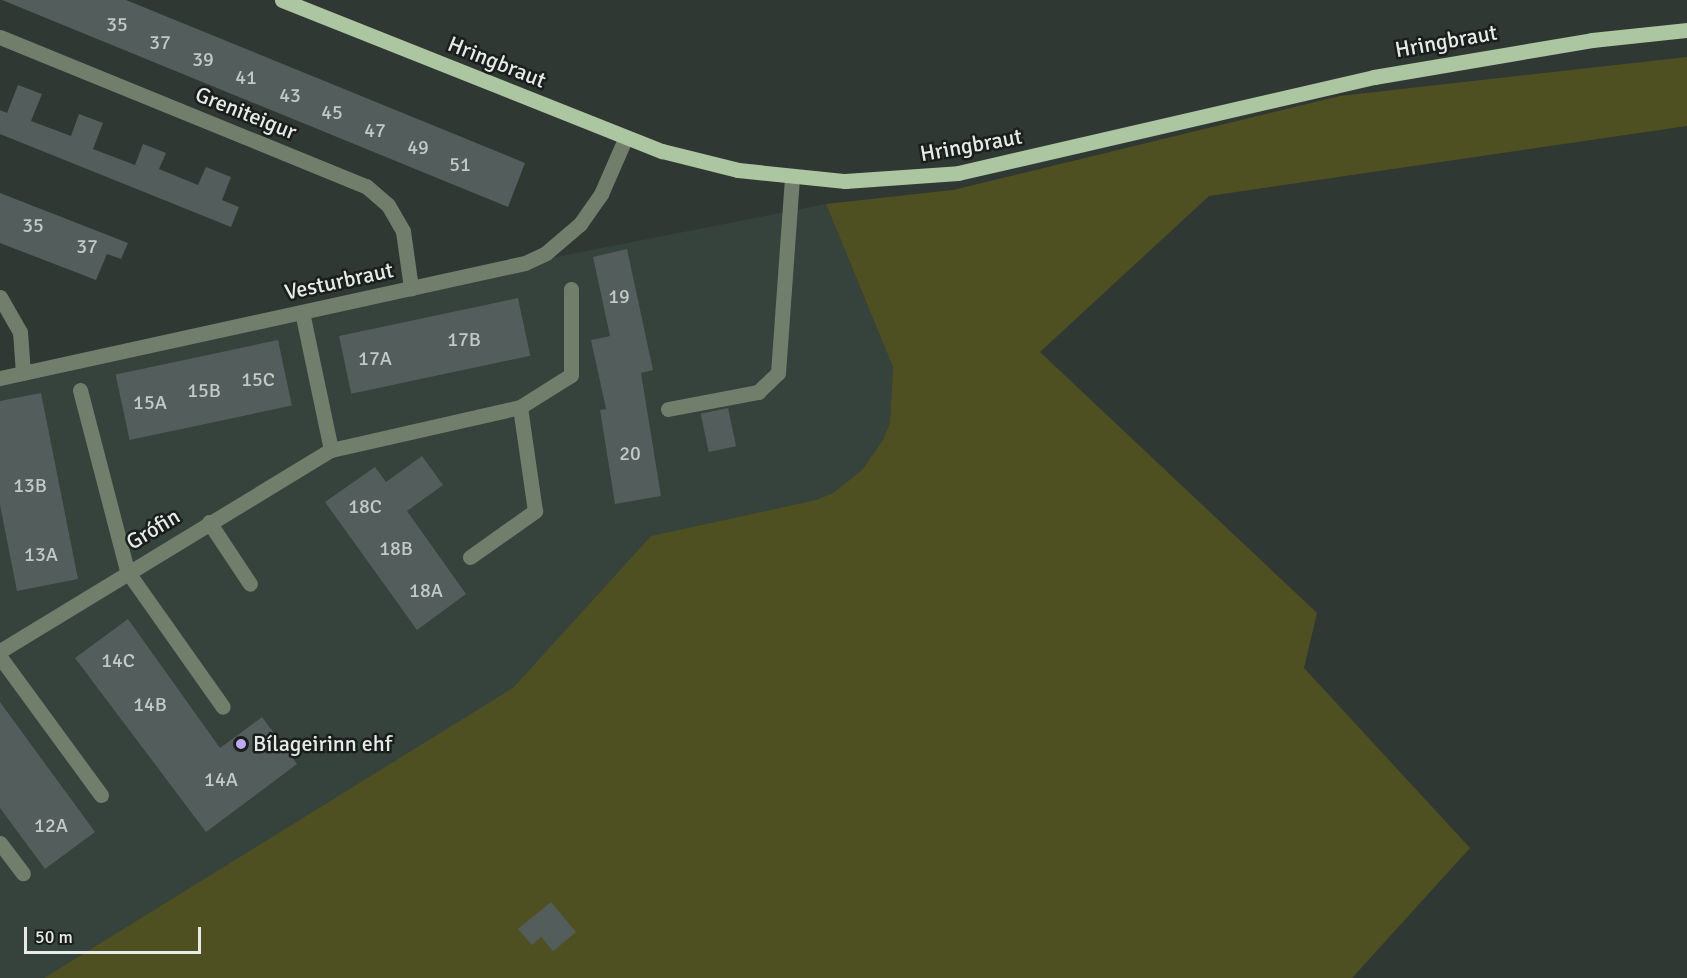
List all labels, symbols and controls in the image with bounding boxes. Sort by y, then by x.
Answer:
house number: 35 [106,12,128,36]
street label: Hringbraut [1393,19,1499,63]
house number: 37 [149,30,171,54]
street label: Hringbraut [444,30,550,94]
house number: 39 [192,47,214,71]
house number: 41 [235,65,257,89]
street label: Greniteigur [191,81,301,145]
house number: 43 [279,83,301,107]
house number: 45 [321,100,343,124]
house number: 47 [364,118,386,142]
street label: Hringbraut [918,123,1024,167]
house number: 49 [407,135,429,159]
house number: 51 [449,152,471,176]
house number: 35 [22,213,44,237]
house number: 37 [76,234,98,258]
street label: Vesturbraut [282,257,396,305]
house number: 19 [608,284,630,308]
house number: 17B [447,327,481,351]
house number: 17A [358,346,392,370]
house number: 15C [241,367,275,391]
house number: 15B [187,378,221,402]
house number: 15A [133,390,167,414]
house number: 20 [619,441,641,465]
house number: 13B [13,473,47,497]
house number: 18C [348,494,382,518]
street label: Grófin [121,503,185,555]
house number: 18B [379,536,413,560]
house number: 13A [24,542,58,566]
house number: 18A [409,578,443,602]
house number: 14C [101,648,135,672]
house number: 14B [133,692,167,716]
place label: Bílageirinn ehf [253,731,392,757]
marker: Bílageirinn ehf [234,737,248,751]
house number: 14A [204,767,238,791]
house number: 12A [34,813,68,837]
scale bar [27,915,204,953]
text: 50 m [35,926,73,948]

